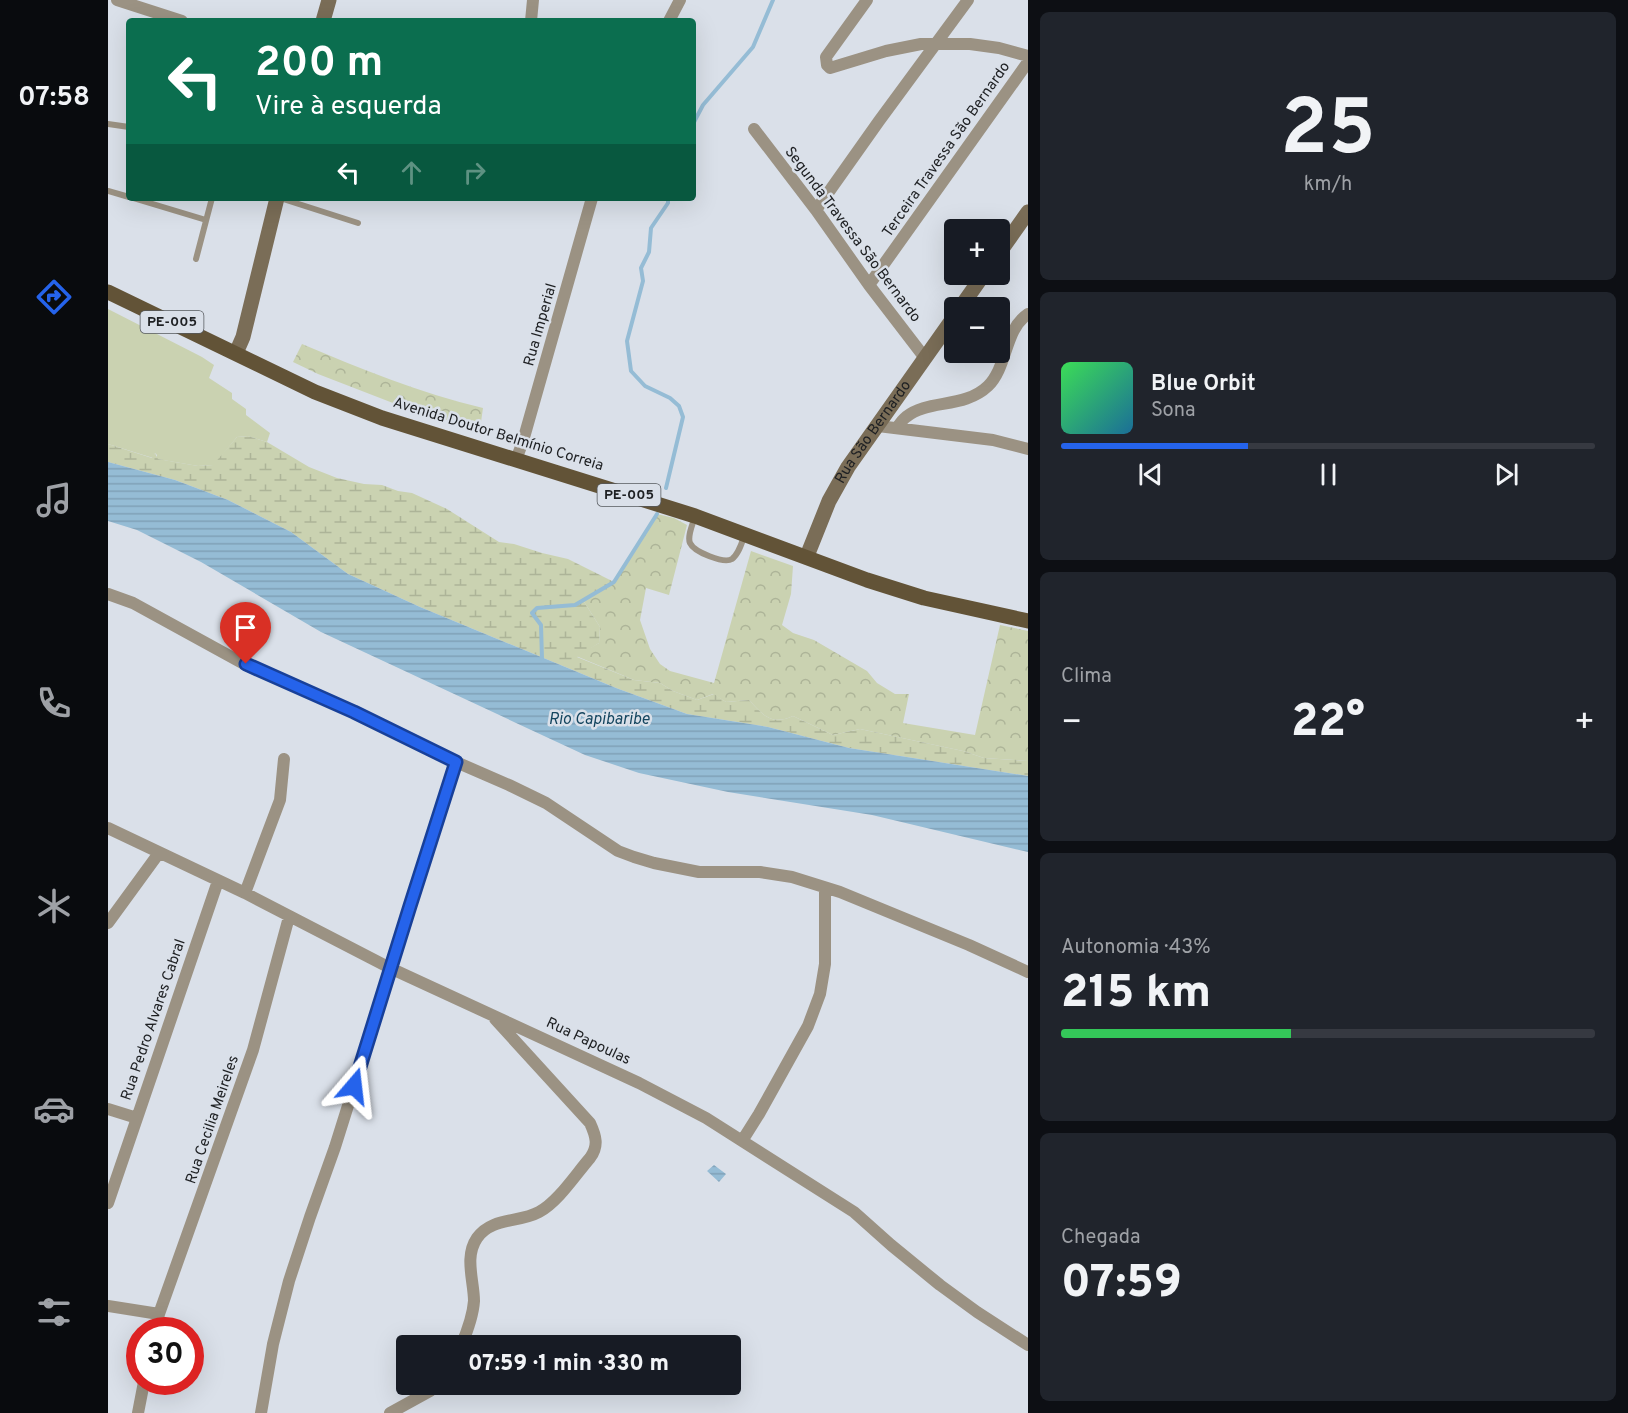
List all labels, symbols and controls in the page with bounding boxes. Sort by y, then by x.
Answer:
text: 200 m [255,38,383,91]
icon: left [156,42,234,120]
street label: Terceira Travessa São Bernardo [879,58,1015,242]
text: 07:58 [18,81,90,115]
text: 25 [1280,83,1376,182]
text: Vire à esquerda [255,90,442,124]
street label: Segunda Travessa São Bernardo [780,143,924,327]
icon: left [332,156,365,189]
icon: ahead [395,156,428,189]
icon: right [458,156,491,189]
text: km/h [1304,172,1352,198]
map controls [944,219,1010,363]
button: + [944,219,1010,285]
icon: directions [33,276,75,318]
street label: Rua Imperial [520,281,562,369]
button: − [944,297,1010,363]
road number: PE-005 [140,311,204,333]
text: Blue Orbit [1151,371,1256,398]
street label: Rua São Bernardo [831,377,916,487]
street label: Avenida Doutor Belmínio Correia [390,394,606,476]
text: Sona [1151,398,1196,424]
icon: previous [1134,458,1167,491]
icon: pause [1312,458,1345,491]
icon: next [1490,458,1523,491]
icon: music [33,479,75,521]
road number: PE-005 [598,484,660,506]
pin [220,602,271,664]
icon: arrive [229,611,262,644]
text: Clima [1061,664,1112,690]
icon: phone [33,682,75,724]
text: 22° [1291,695,1365,752]
text: − [1061,703,1082,745]
text: + [1574,703,1595,745]
water label: Rio Capibaribe [548,710,650,730]
icon: climate [33,885,75,927]
text: Autonomia · 43% [1061,935,1211,961]
street label: Rua Pedro Alvares Cabral [117,937,191,1103]
text: 215 km [1061,966,1211,1023]
street label: Rua Papoulas [543,1014,633,1070]
street label: Rua Cecilia Meireles [182,1053,244,1187]
position arrow [322,1054,386,1118]
icon: car [33,1088,75,1130]
text: Chegada [1061,1225,1141,1251]
text: 07:59 [1061,1256,1182,1313]
icon: filters [33,1291,75,1333]
speed limit sign: 30 [126,1317,204,1395]
text: 07:59 · 1 min · 330 m [468,1351,669,1378]

